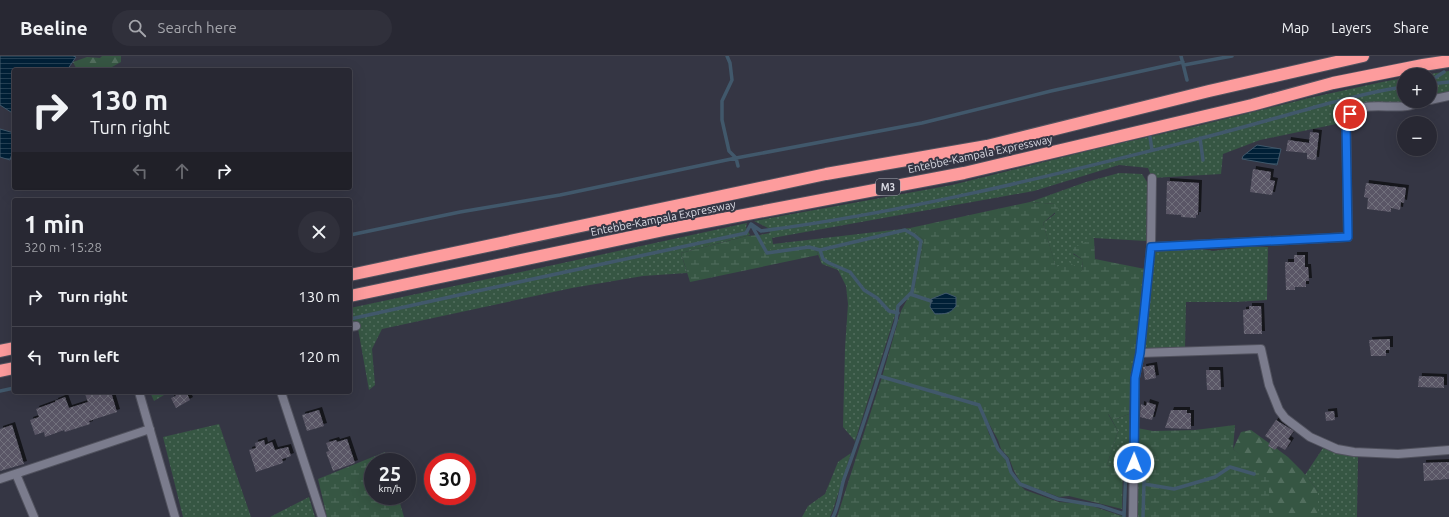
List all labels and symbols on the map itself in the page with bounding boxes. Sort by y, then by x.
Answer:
pin [1333,97,1367,131]
street label: Entebbe-Kampala Expressway [907,133,1054,175]
road number: M3 [876,179,900,195]
street label: Entebbe-Kampala Expressway [589,198,737,238]
position arrow [1113,442,1155,484]
speed limit sign: 30 [424,453,476,505]

